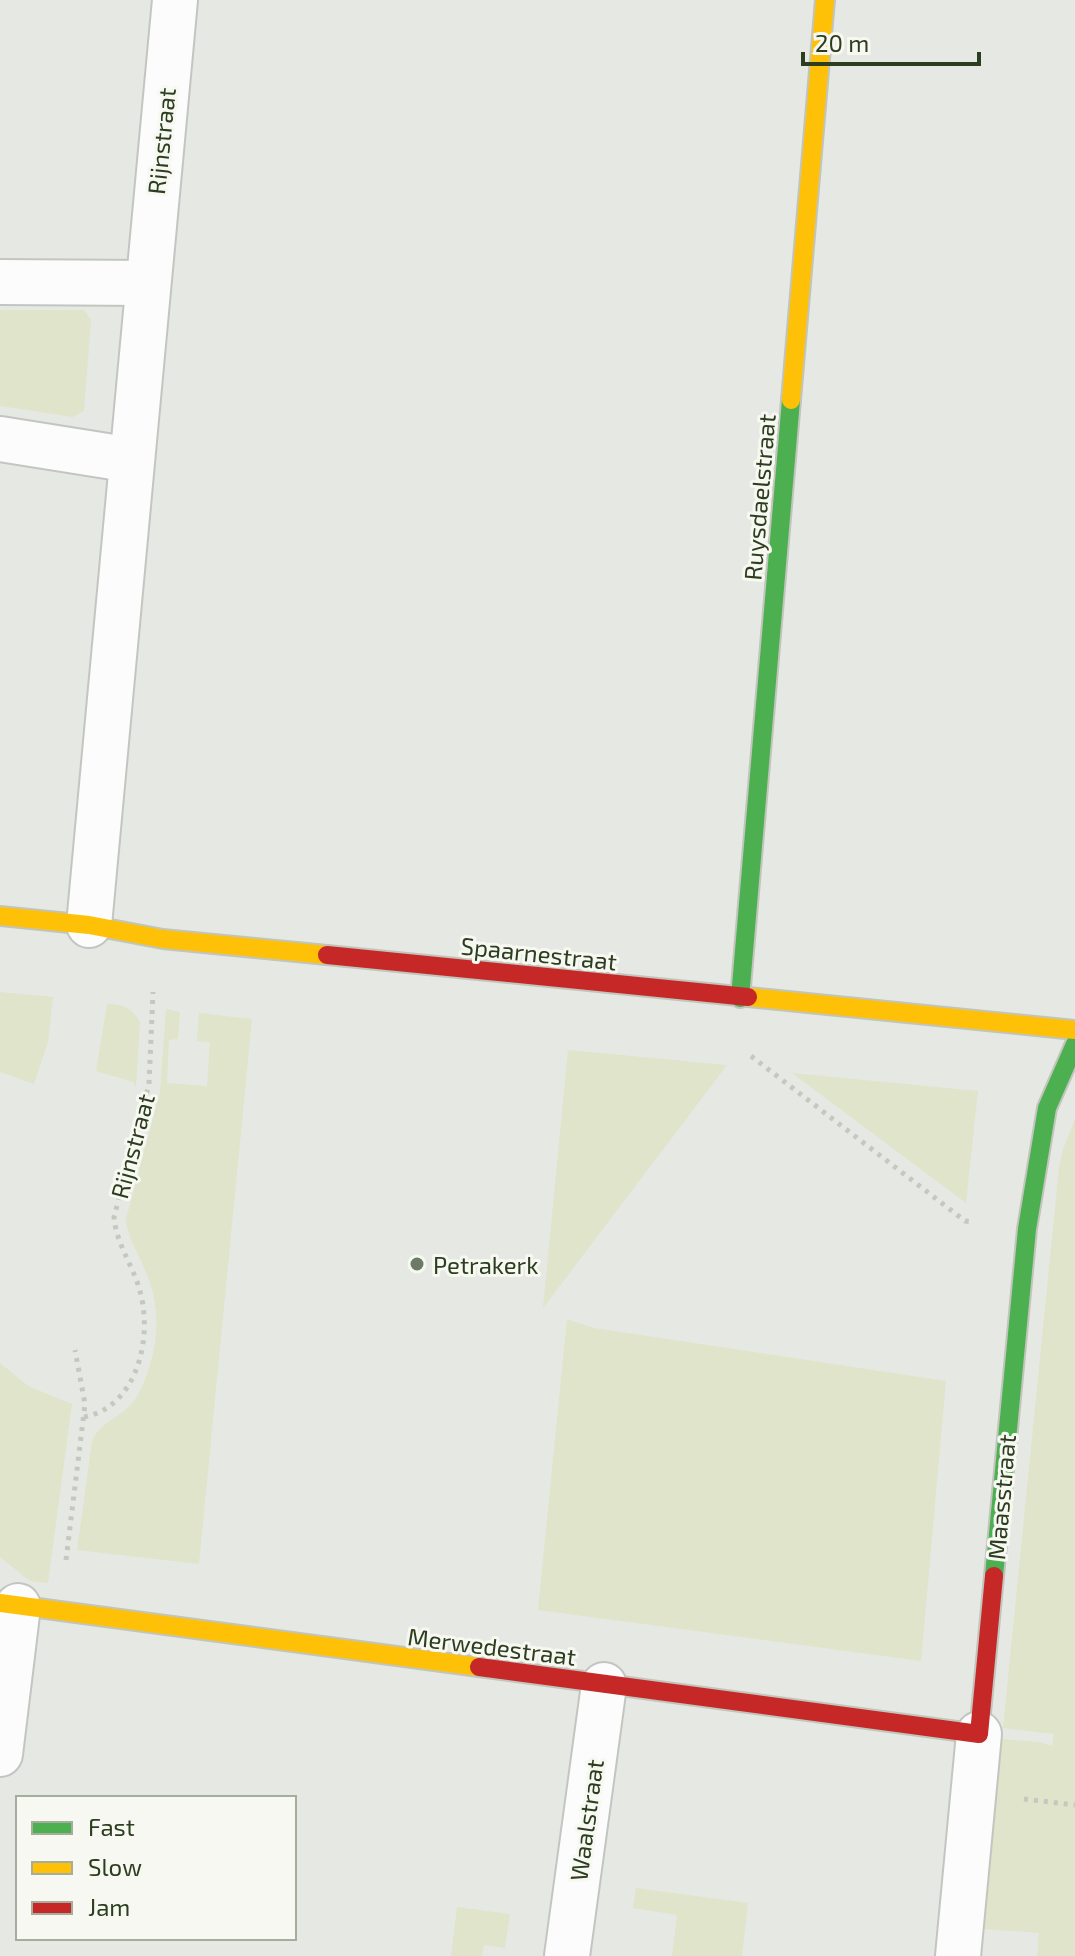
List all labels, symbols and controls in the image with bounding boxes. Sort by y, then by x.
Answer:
scale bar [803,16,979,66]
text: 20 m [815,28,869,57]
street label: Rijnstraat [141,86,181,196]
street label: Ruysdaelstraat [737,413,781,581]
street label: Spaarnestraat [460,930,618,976]
street label: Rijnstraat [104,1090,160,1202]
place label: Petrakerk [433,1250,538,1279]
marker: Petrakerk [408,1255,426,1273]
street label: Maasstraat [981,1433,1021,1561]
street label: Merwedestraat [406,1621,578,1671]
street label: Waalstraat [563,1757,609,1883]
legend [16,1796,296,1940]
text: Fast [88,1812,135,1841]
text: Slow [88,1852,142,1881]
text: Jam [88,1892,130,1921]

